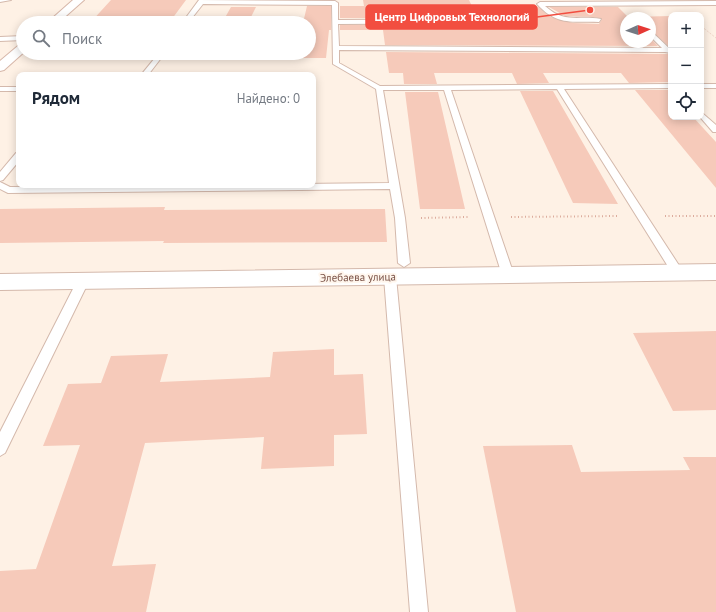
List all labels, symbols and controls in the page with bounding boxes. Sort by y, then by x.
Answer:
callout: Центр Цифровых Технологий [366,5,537,29]
text: Центр Цифровых Технологий [375,9,530,24]
north arrow [620,12,656,48]
map controls [668,12,704,120]
button: + [668,12,704,48]
search box [16,16,316,60]
icon: search [30,27,52,49]
text: Поиск [62,29,102,48]
button: − [668,48,704,84]
button: locate [668,84,704,120]
text: Рядом [32,87,80,109]
text: Найдено: 0 [237,90,300,107]
street label: Элебаева улица [320,269,396,285]

